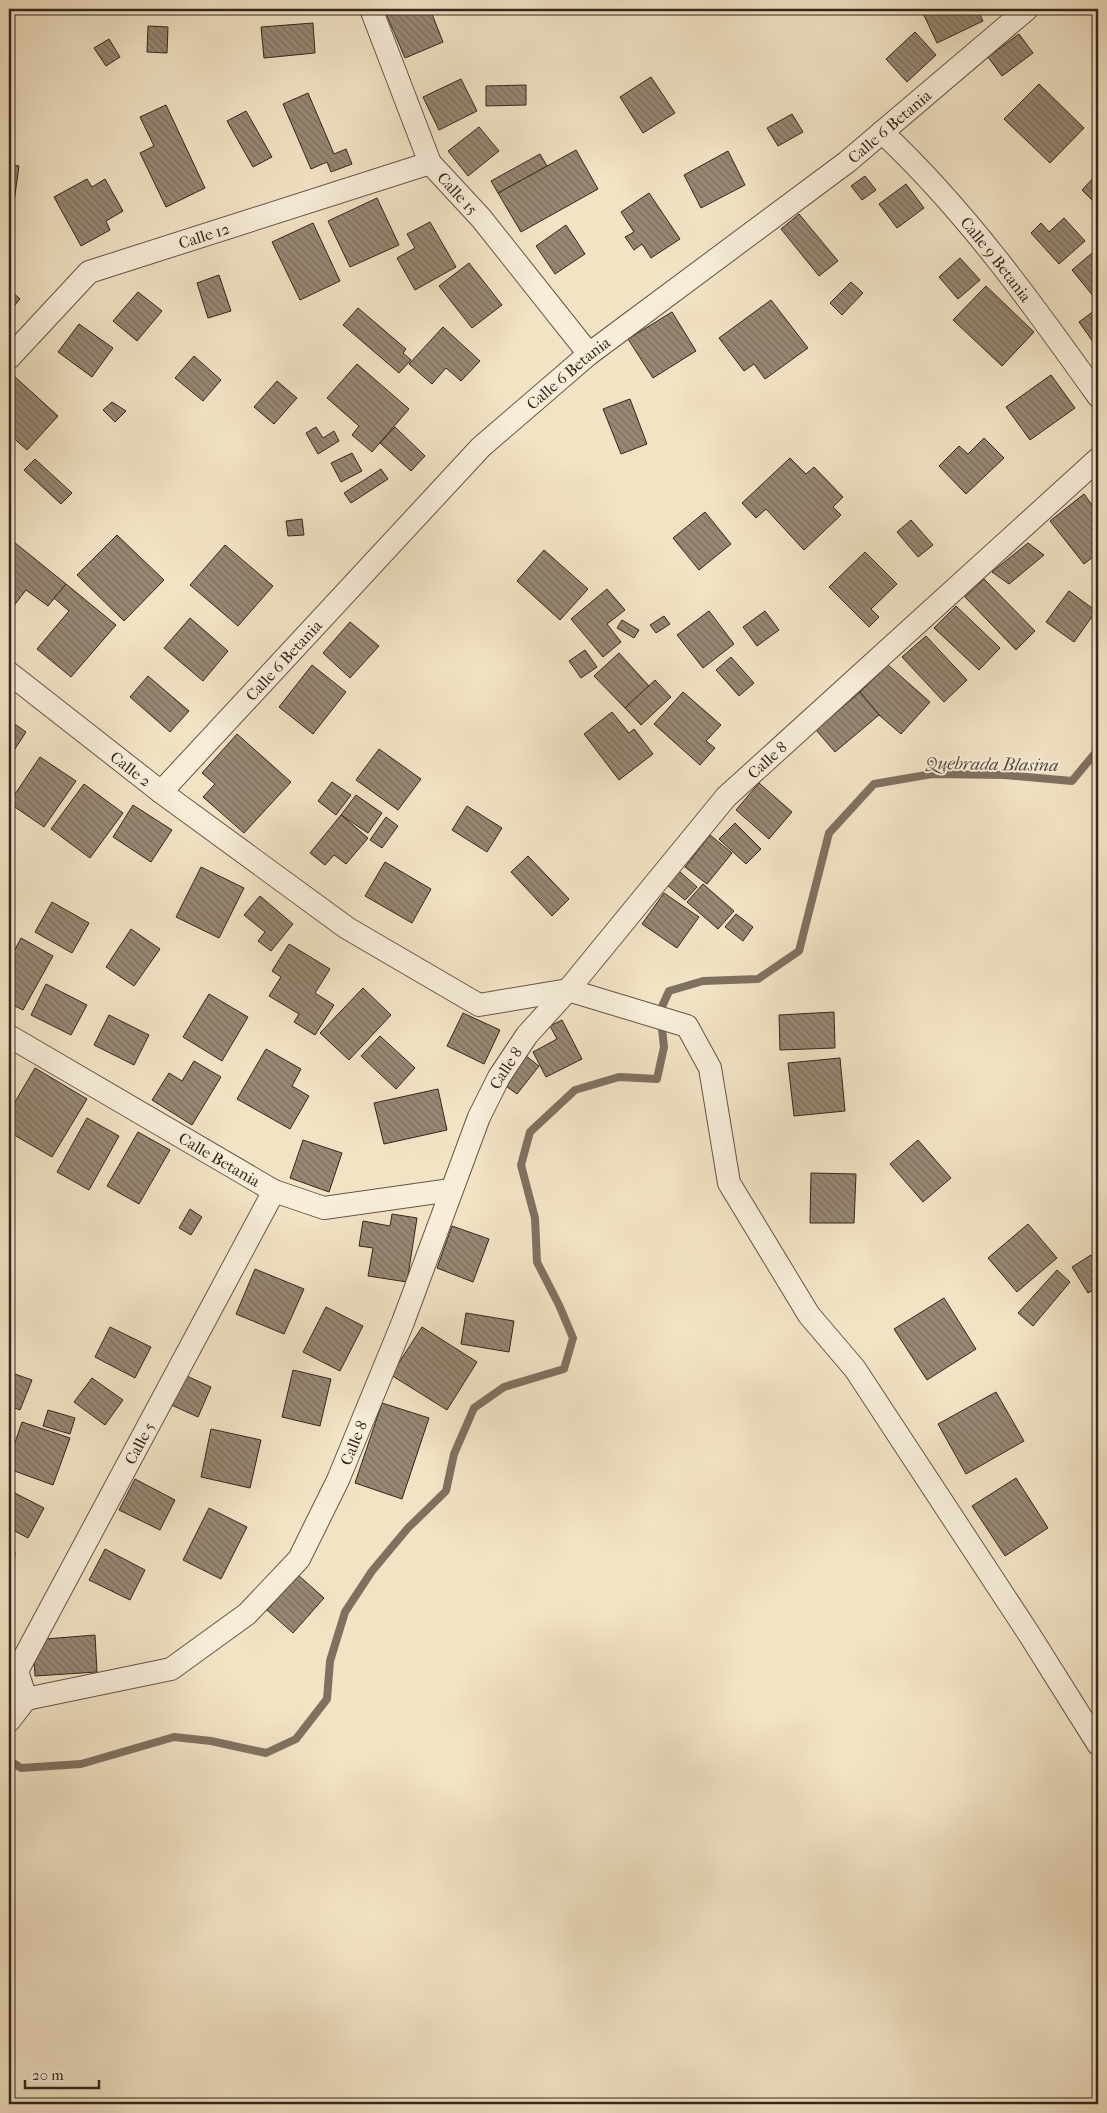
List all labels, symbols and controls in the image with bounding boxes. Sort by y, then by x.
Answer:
street label: Calle 6 Betania [844,85,935,167]
street label: Calle 15 [433,168,482,219]
street label: Calle 9 Betania [956,213,1036,306]
street label: Calle 12 [176,219,232,253]
street label: Calle 6 Betania [523,332,614,414]
street label: Calle 6 Betania [242,616,326,705]
street label: Calle 8 [744,738,791,783]
street label: Calle 2 [107,747,155,791]
water label: Quebrada Blasina [924,753,1059,776]
street label: Calle 8 [486,1043,526,1092]
street label: Calle Betania [175,1128,264,1191]
street label: Calle 8 [336,1418,371,1468]
street label: Calle 5 [120,1419,159,1468]
scale bar [25,2058,99,2090]
text: 20 m [32,2066,64,2084]

